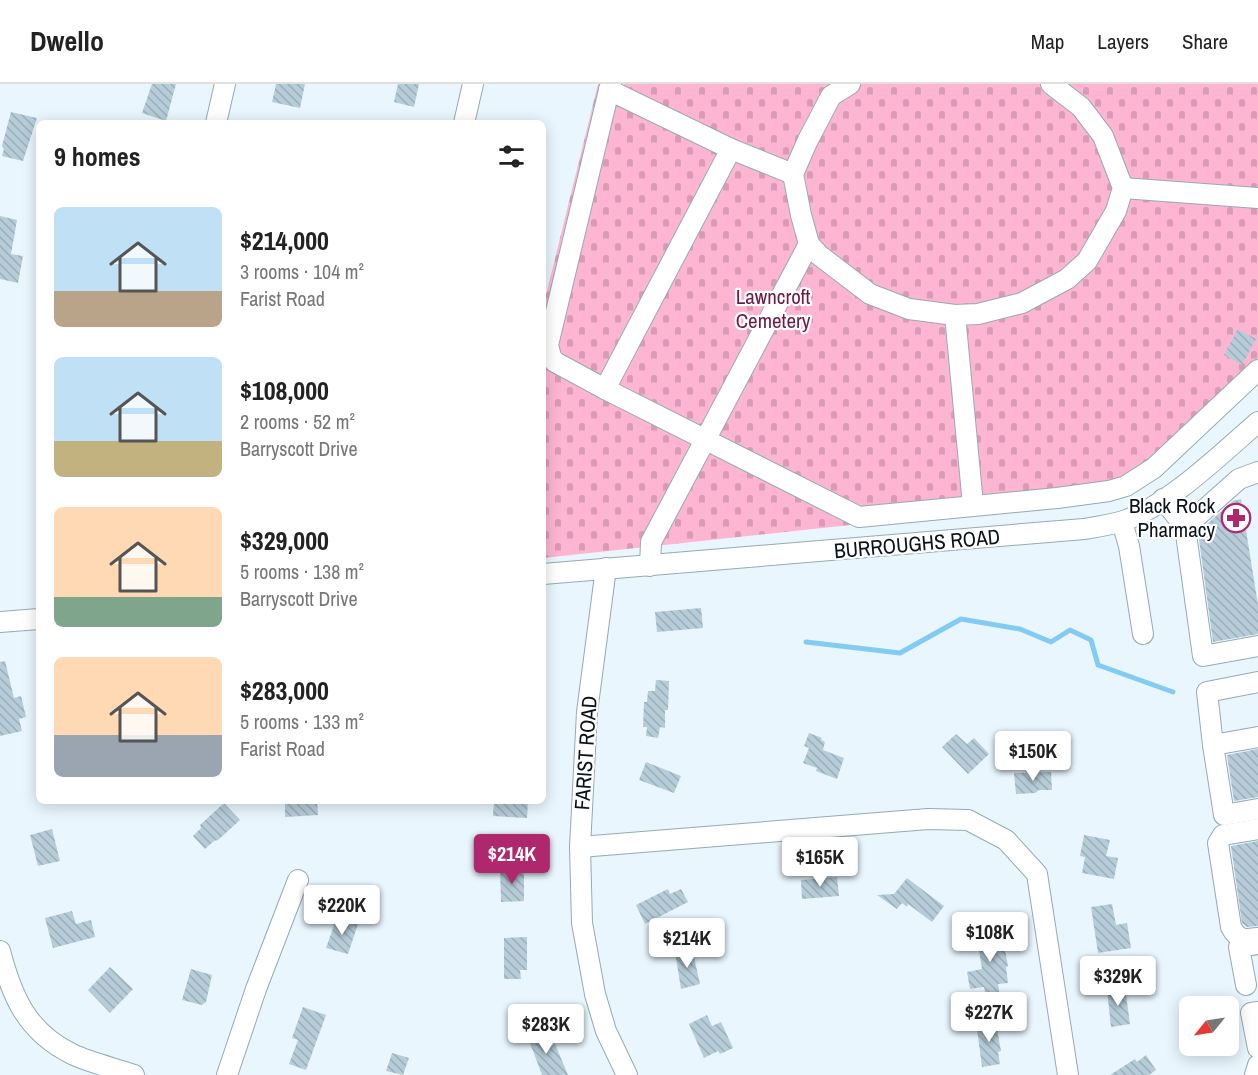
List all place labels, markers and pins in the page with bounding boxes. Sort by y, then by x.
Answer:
place label: Black Rock Pharmacy [1129,491,1215,544]
pharmacy icon: Black Rock Pharmacy [1220,502,1252,534]
pin: $150K [991,731,1075,782]
pin: $214K [470,834,554,885]
pin: $165K [778,837,862,888]
pin: $220K [300,885,384,936]
pin: $108K [948,912,1032,963]
pin: $214K [645,918,729,969]
pin: $329K [1076,956,1160,1007]
pin: $227K [947,992,1031,1043]
pin: $283K [504,1004,588,1055]

